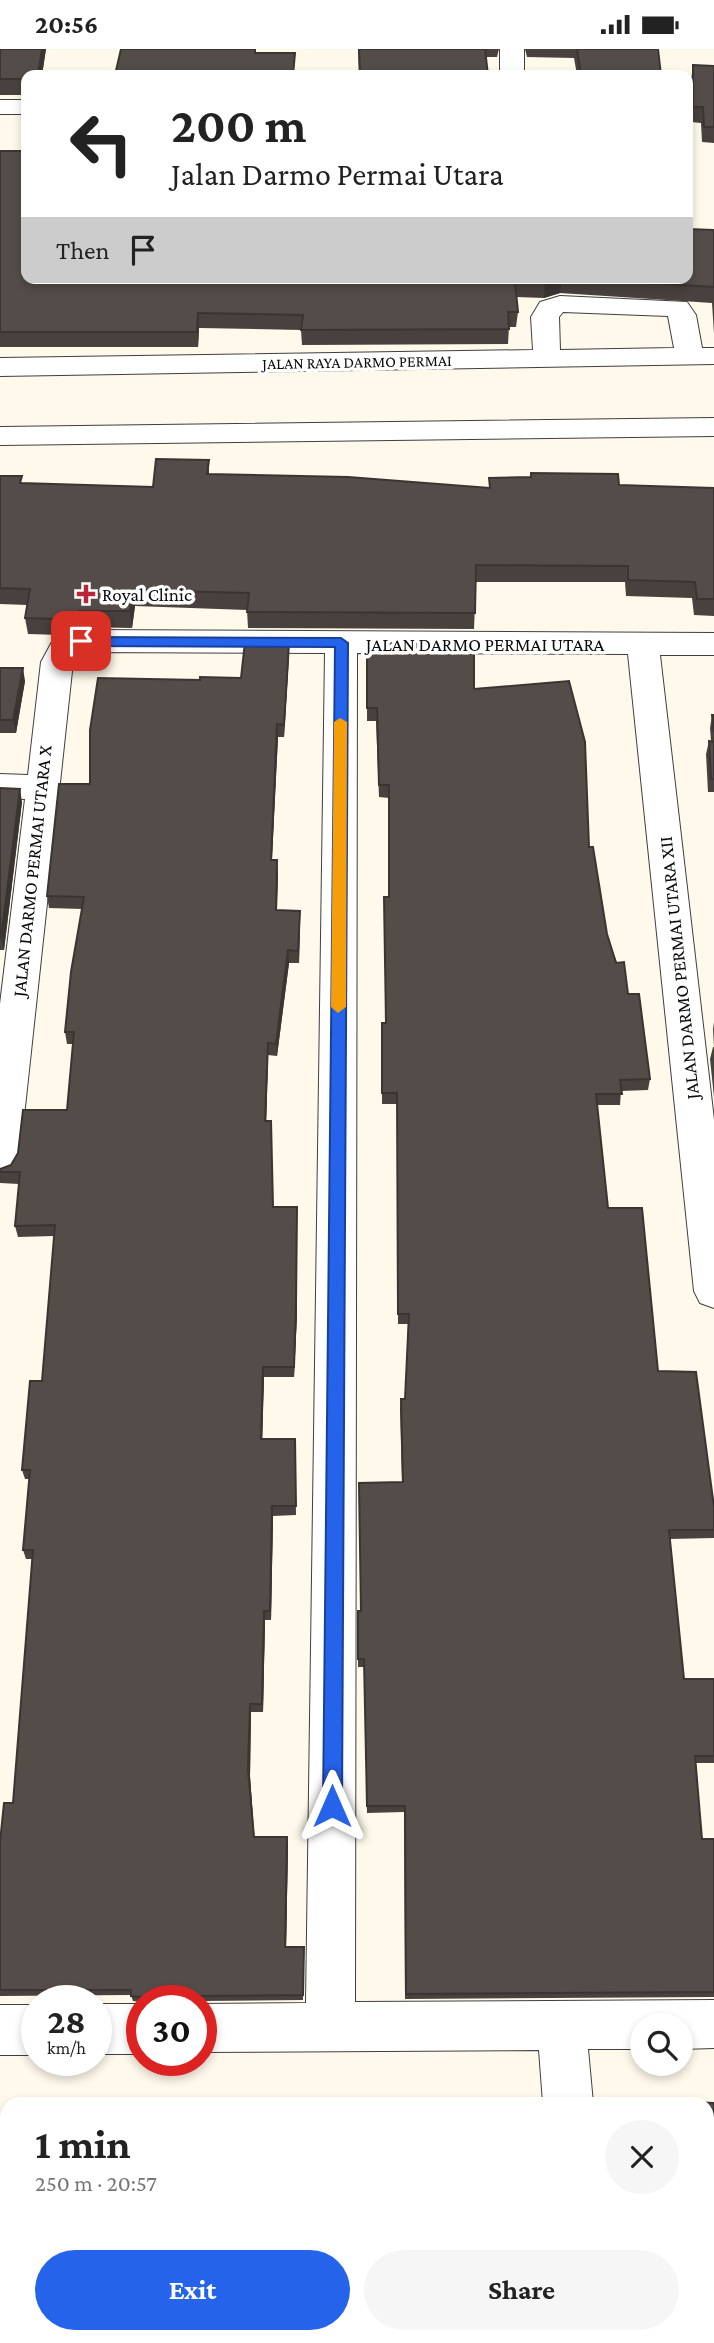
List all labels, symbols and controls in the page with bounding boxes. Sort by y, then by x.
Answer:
text: 20:56 [35,10,98,39]
icon: left [56,98,147,189]
text: 200 m [171,98,306,153]
text: Jalan Darmo Permai Utara [171,156,504,192]
icon: arrive [124,231,162,269]
text: Then [56,236,110,265]
street label: JALAN RAYA DARMO PERMAI [260,352,452,373]
marker: Royal Clinic [76,584,96,604]
place label: Royal Clinic [102,584,192,605]
pin [51,611,111,671]
icon: arrive [62,622,100,660]
street label: JALAN DARMO PERMAI UTARA [364,634,605,655]
street label: JALAN DARMO PERMAI UTARA X [8,744,56,1000]
street label: JALAN DARMO PERMAI UTARA XII [655,835,703,1103]
position arrow [295,1769,369,1843]
speed limit sign: 30 [126,1985,217,2076]
text: 28 [47,2002,86,2041]
map controls [630,2013,693,2076]
button: search [630,2013,693,2076]
text: km/h [47,2038,86,2058]
text: 1 min [35,2120,131,2167]
button: close [605,2120,679,2194]
text: 250 m · 20:57 [35,2170,157,2196]
button: Exit [35,2250,350,2330]
button: Share [364,2250,679,2330]

